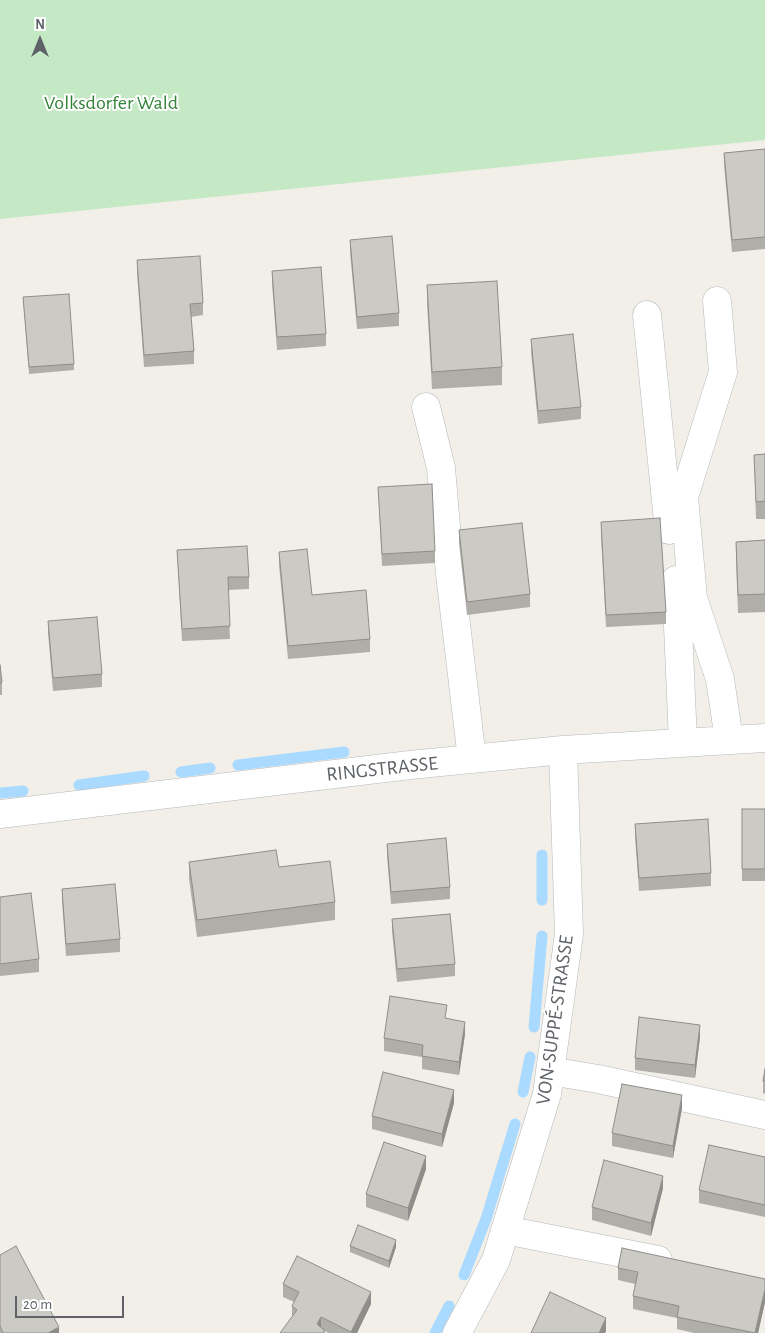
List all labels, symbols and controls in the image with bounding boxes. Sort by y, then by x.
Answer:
north arrow [15,15,65,65]
text: N [35,18,45,32]
park label: Volksdorfer Wald [44,91,178,115]
street label: RINGSTRASSE [325,751,439,787]
street label: VON-SUPPÉ-STRASSE [531,934,579,1106]
scale bar [18,1286,126,1318]
text: 20 m [23,1297,52,1312]

